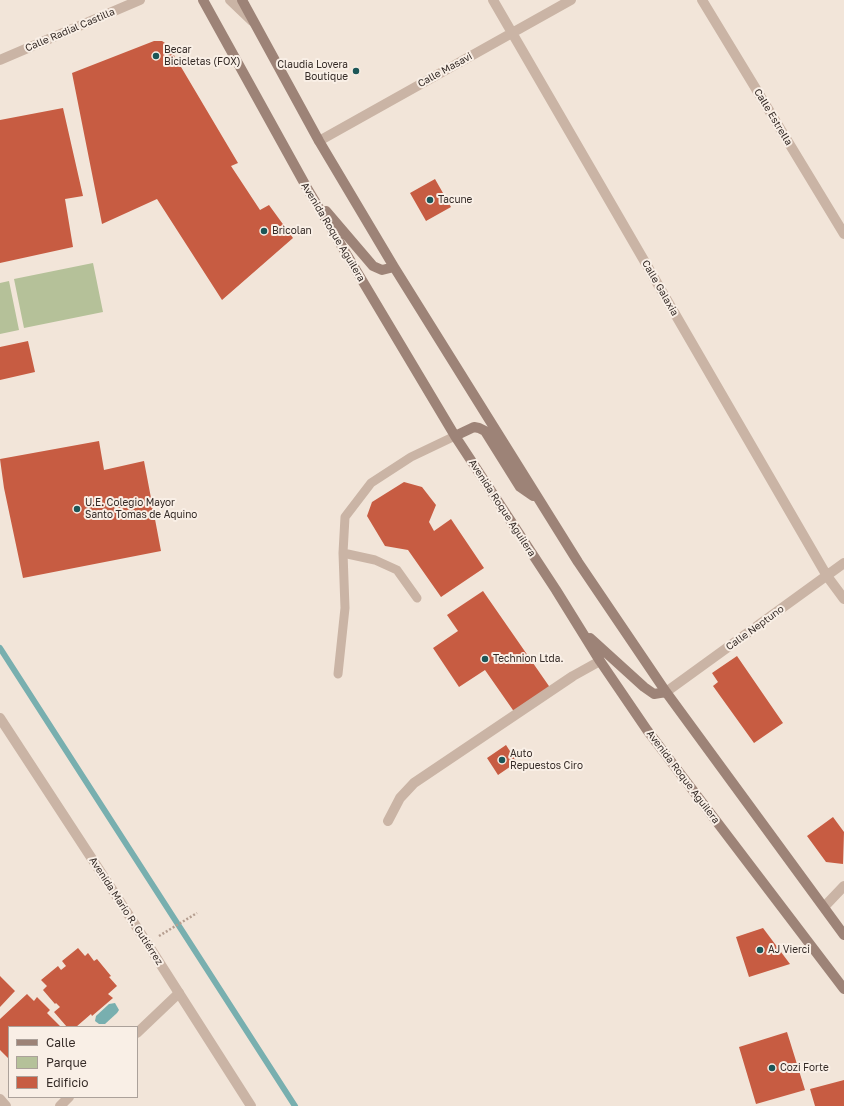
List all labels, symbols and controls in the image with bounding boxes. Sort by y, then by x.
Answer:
street label: Calle Radial Castilla [23,6,117,54]
place label: Becar Bicicletas (FOX) [164,44,241,68]
street label: Calle Masavi [416,50,474,90]
marker: Becar Bicicletas (FOX) [151,51,161,61]
place label: Claudia Lovera Boutique [277,59,348,82]
marker: Claudia Lovera Boutique [351,66,361,76]
street label: Calle Estrella [751,86,795,148]
street label: Avenida Roque Aguilera [299,180,367,284]
place label: Tacune [438,194,472,206]
marker: Tacune [425,195,435,205]
place label: Bricolan [272,225,312,237]
marker: Bricolan [259,226,269,236]
street label: Calle Galaxia [639,258,681,318]
street label: Avenida Roque Aguilera [466,457,538,559]
place label: U.E. Colegio Mayor Santo Tomas de Aquino [85,497,197,520]
marker: U.E. Colegio Mayor Santo Tomas de Aquino [72,504,82,514]
street label: Calle Neptuno [724,603,786,653]
place label: Technion Ltda. [493,653,563,665]
marker: Technion Ltda. [480,654,490,664]
street label: Avenida Roque Aguilera [644,728,722,826]
place label: Auto Repuestos Ciro [510,748,583,772]
marker: Auto Repuestos Ciro [497,755,507,765]
street label: Avenida Mario R. Gutiérrez [87,855,165,967]
place label: AJ Vierci [768,944,810,956]
marker: AJ Vierci [755,945,765,955]
legend [8,1026,138,1098]
text: Calle [46,1035,75,1050]
text: Parque [46,1055,87,1070]
place label: Cozi Forte [780,1062,829,1074]
marker: Cozi Forte [767,1063,777,1073]
text: Edificio [46,1075,88,1090]

